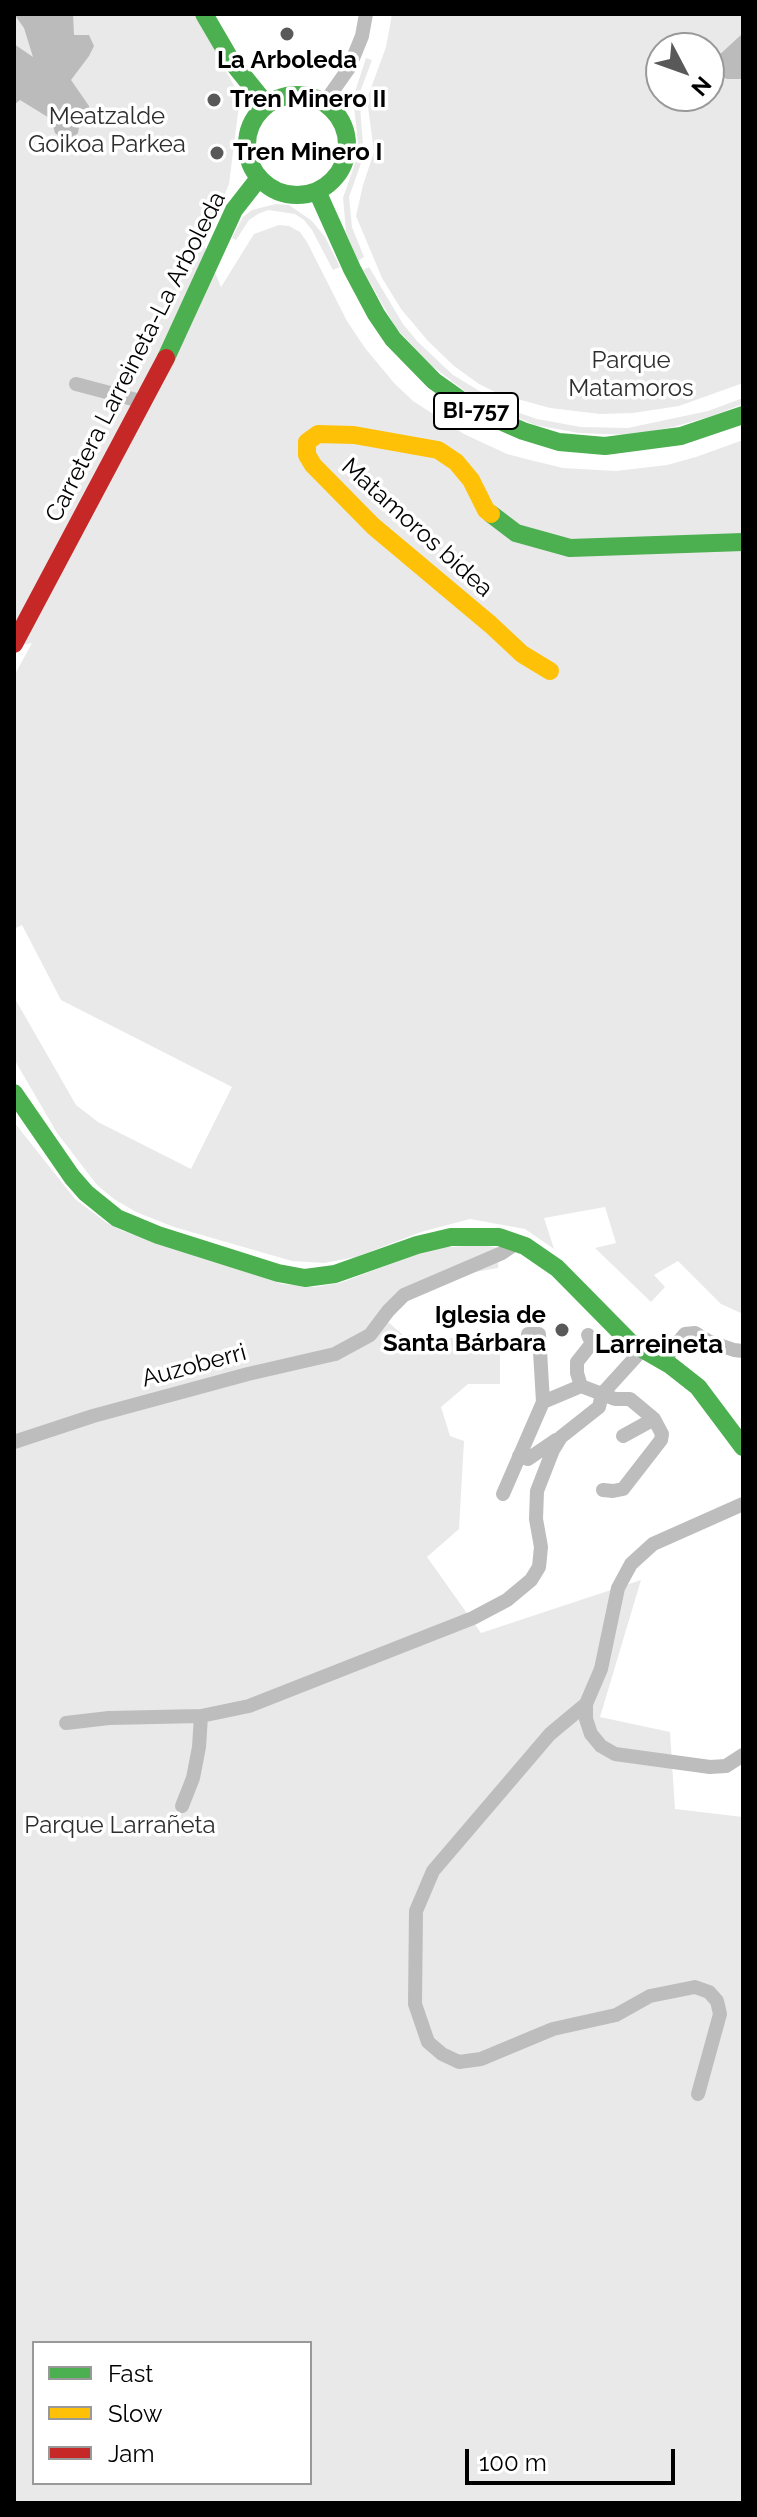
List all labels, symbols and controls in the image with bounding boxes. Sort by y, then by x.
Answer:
marker: La Arboleda [278,25,296,43]
north arrow [645,32,725,112]
place label: La Arboleda [217,47,357,75]
text: N [686,72,717,101]
place label: Tren Minero II [230,86,386,114]
marker: Tren Minero II [205,91,223,109]
park label: Meatzalde Goikoa Parkea [28,103,186,159]
place label: Tren Minero I [233,139,382,167]
marker: Tren Minero I [208,144,226,162]
street label: Carretera Larreineta-La Arboleda [40,187,232,527]
park label: Parque Matamoros [568,347,694,403]
road number: BI-757 [434,393,518,429]
street label: Matamoros bidea [335,453,499,603]
place label: Iglesia de Santa Bárbara [383,1302,546,1358]
marker: Iglesia de Santa Bárbara [553,1321,571,1339]
district label: Larreineta [595,1329,723,1361]
street label: Auzoberri [139,1338,249,1394]
park label: Parque Larrañeta [24,1812,216,1840]
legend [32,2341,312,2485]
text: Fast [108,2359,153,2388]
text: Slow [108,2399,162,2428]
scale bar [469,2433,679,2483]
text: Jam [108,2439,154,2468]
text: 100 m [479,2448,547,2477]

